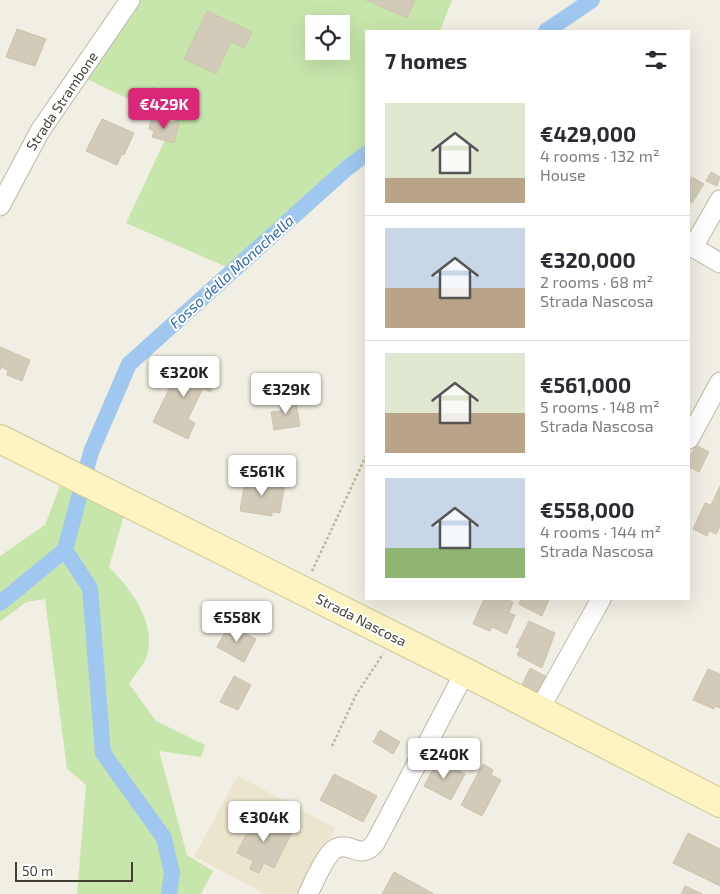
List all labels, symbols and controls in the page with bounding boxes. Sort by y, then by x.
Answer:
map controls [305,15,350,60]
button: locate [305,15,350,60]
icon: filters [642,46,670,74]
street label: Strada Strambone [22,48,101,153]
text: 7 homes [385,48,467,73]
pin: €429K [129,88,199,130]
text: €429K [139,94,189,113]
text: €429,000 [540,121,636,146]
icon: home [425,123,485,183]
text: 4 rooms · 132 m² [540,146,659,165]
text: House [540,165,586,184]
water label: Fosso della Monachella [166,211,297,332]
text: €320,000 [540,247,636,272]
icon: home [425,248,485,308]
text: 2 rooms · 68 m² [540,272,653,291]
text: Strada Nascosa [540,291,654,310]
pin: €320K [149,356,219,398]
text: €320K [160,362,208,381]
pin: €329K [251,372,321,415]
text: €561,000 [540,372,631,397]
icon: home [425,373,485,433]
text: €329K [262,379,310,398]
text: 5 rooms · 148 m² [540,397,660,416]
text: Strada Nascosa [540,416,654,435]
pin: €561K [227,454,297,497]
text: €561K [239,461,285,480]
text: €558,000 [540,497,635,522]
icon: home [425,498,485,558]
text: 4 rooms · 144 m² [540,522,661,541]
text: Strada Nascosa [540,541,654,560]
street label: Strada Nascosa [313,589,409,650]
pin: €558K [202,600,272,643]
text: €558K [213,607,261,626]
pin: €240K [409,738,479,780]
text: €240K [419,744,469,763]
pin: €304K [229,800,299,843]
text: €304K [239,807,289,826]
scale bar [15,859,132,882]
text: 50 m [22,862,53,879]

